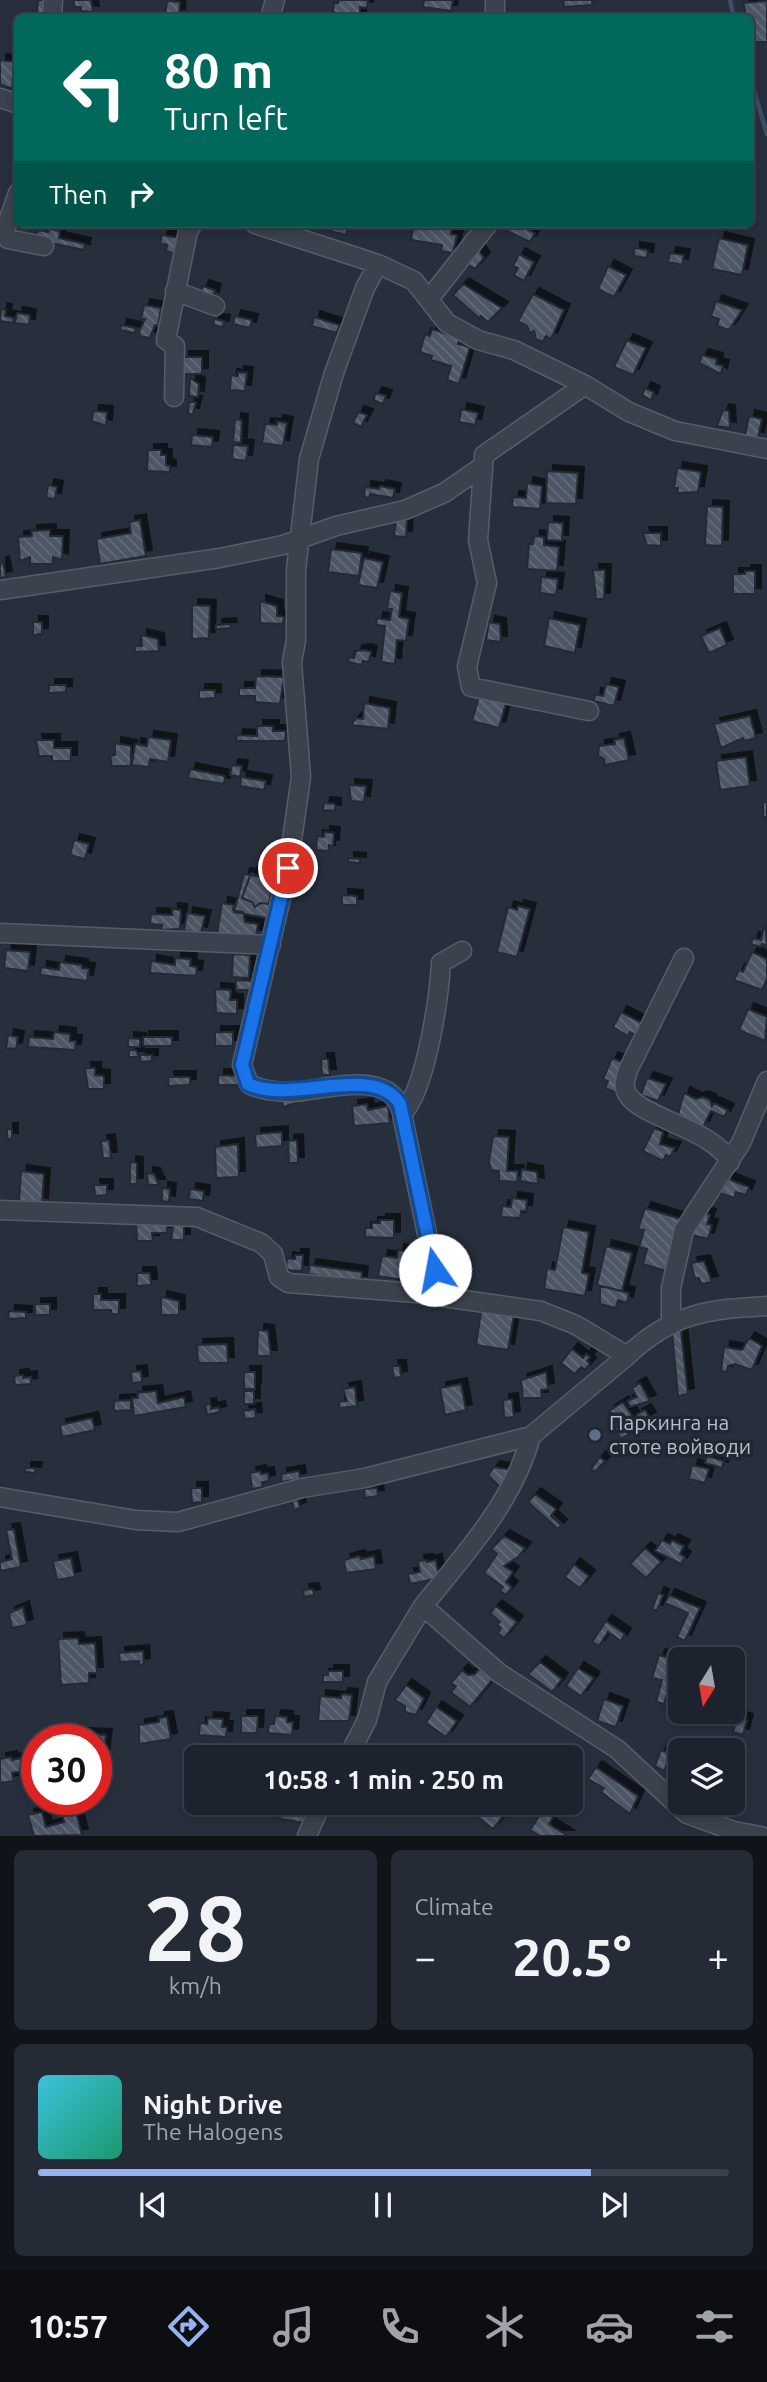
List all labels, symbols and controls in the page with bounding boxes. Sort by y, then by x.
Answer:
icon: left [49,42,140,133]
text: 80 m [164,42,273,97]
text: Turn left [164,100,288,136]
icon: right [122,175,160,213]
text: Then [49,180,108,209]
pin [258,838,318,898]
icon: arrive [269,849,307,887]
position arrow [398,1233,472,1307]
place label: Паркинга на стоте войводи [609,1410,751,1458]
marker: Паркинга на стоте войводи [587,1427,603,1443]
north arrow [668,1647,746,1724]
map controls [668,1647,745,1815]
speed limit sign: 30 [21,1724,112,1815]
button: layers [668,1738,745,1815]
text: 10:58 · 1 min · 250 m [263,1765,504,1794]
text: 28 [144,1876,247,1978]
text: Climate [415,1894,494,1919]
text: 20.5° [512,1928,631,1986]
text: − [415,1936,436,1978]
text: + [708,1936,729,1978]
text: km/h [169,1973,222,1998]
text: Night Drive [143,2090,283,2119]
text: The Halogens [143,2119,283,2144]
icon: previous [134,2186,172,2224]
icon: pause [364,2186,402,2224]
icon: next [595,2186,633,2224]
icon: directions [164,2302,213,2351]
icon: music [269,2302,318,2351]
icon: phone [375,2302,424,2351]
icon: climate [480,2302,529,2351]
icon: car [585,2302,634,2351]
icon: filters [690,2302,739,2351]
text: 10:57 [28,2308,108,2344]

